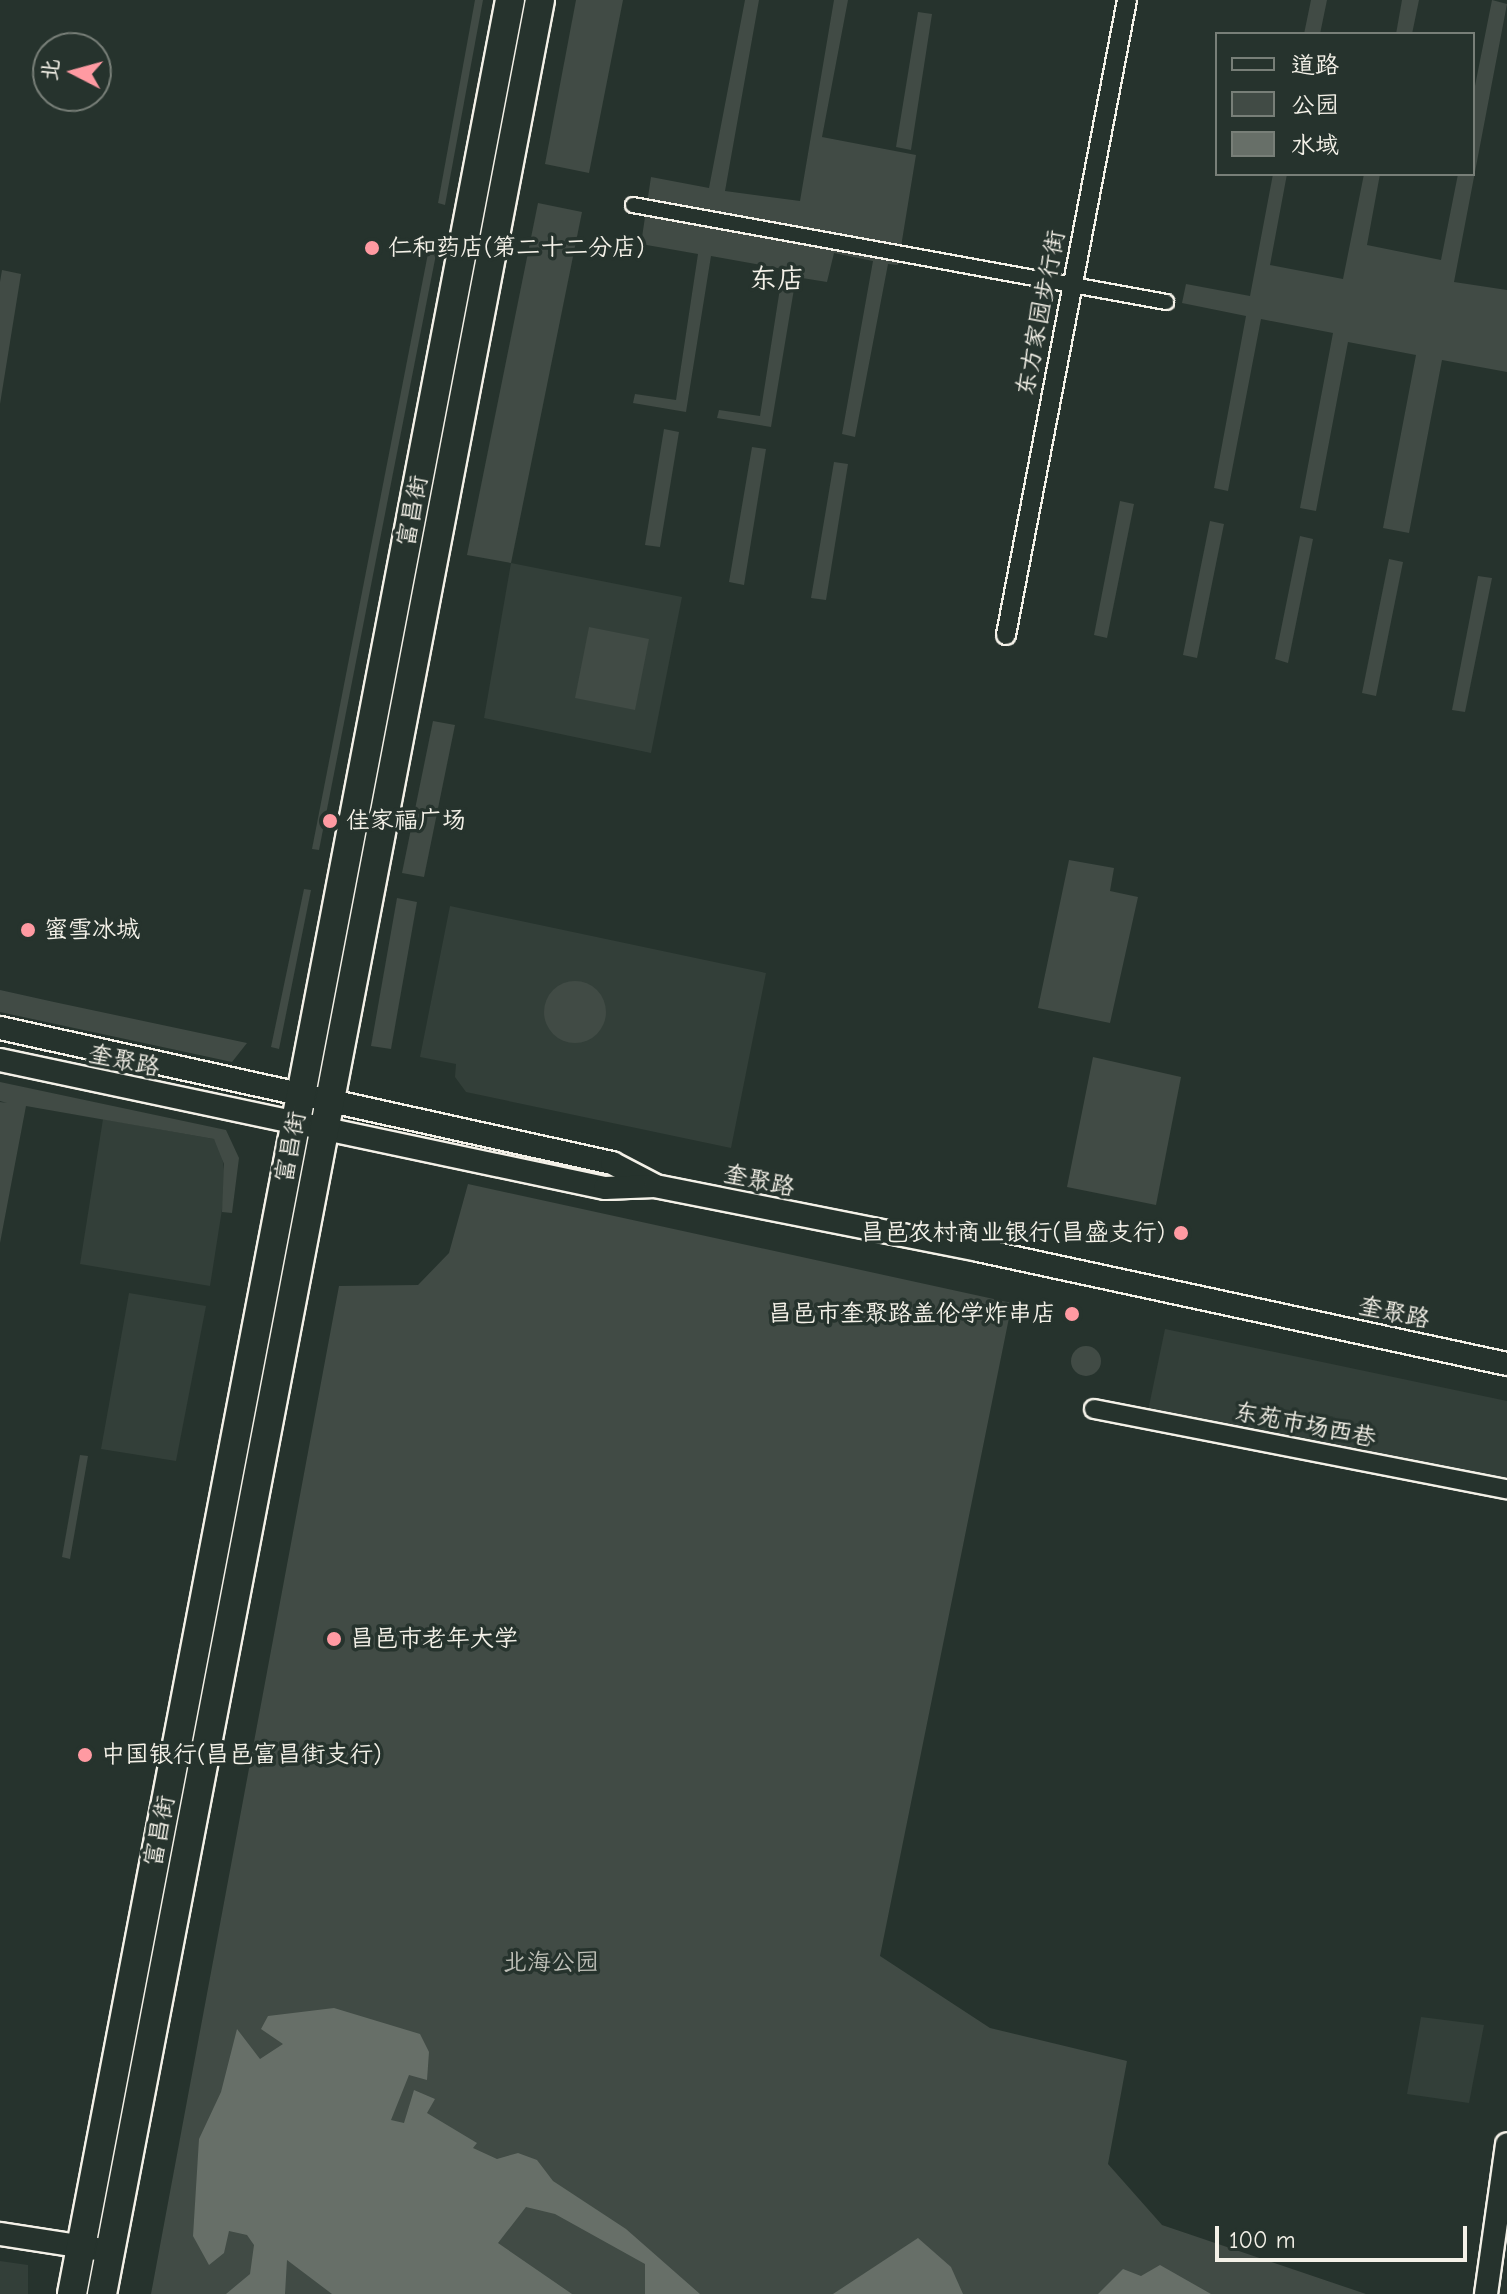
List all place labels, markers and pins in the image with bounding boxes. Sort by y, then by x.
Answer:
place label: 仁和药店(第二十二分店) [388,234,645,262]
marker: 仁和药店(第二十二分店) [363,239,381,257]
place label: 佳家福广场 [346,807,466,835]
marker: 佳家福广场 [321,812,339,830]
place label: 蜜雪冰城 [44,916,140,944]
marker: 蜜雪冰城 [19,921,37,939]
place label: 昌邑农村商业银行(昌盛支行) [860,1219,1165,1247]
marker: 昌邑农村商业银行(昌盛支行) [1172,1224,1190,1242]
place label: 昌邑市奎聚路盖伦学炸串店 [768,1300,1056,1328]
marker: 昌邑市奎聚路盖伦学炸串店 [1063,1305,1081,1323]
place label: 昌邑市老年大学 [350,1625,518,1653]
marker: 昌邑市老年大学 [325,1630,343,1648]
place label: 中国银行(昌邑富昌街支行) [101,1741,382,1769]
marker: 中国银行(昌邑富昌街支行) [76,1746,94,1764]

